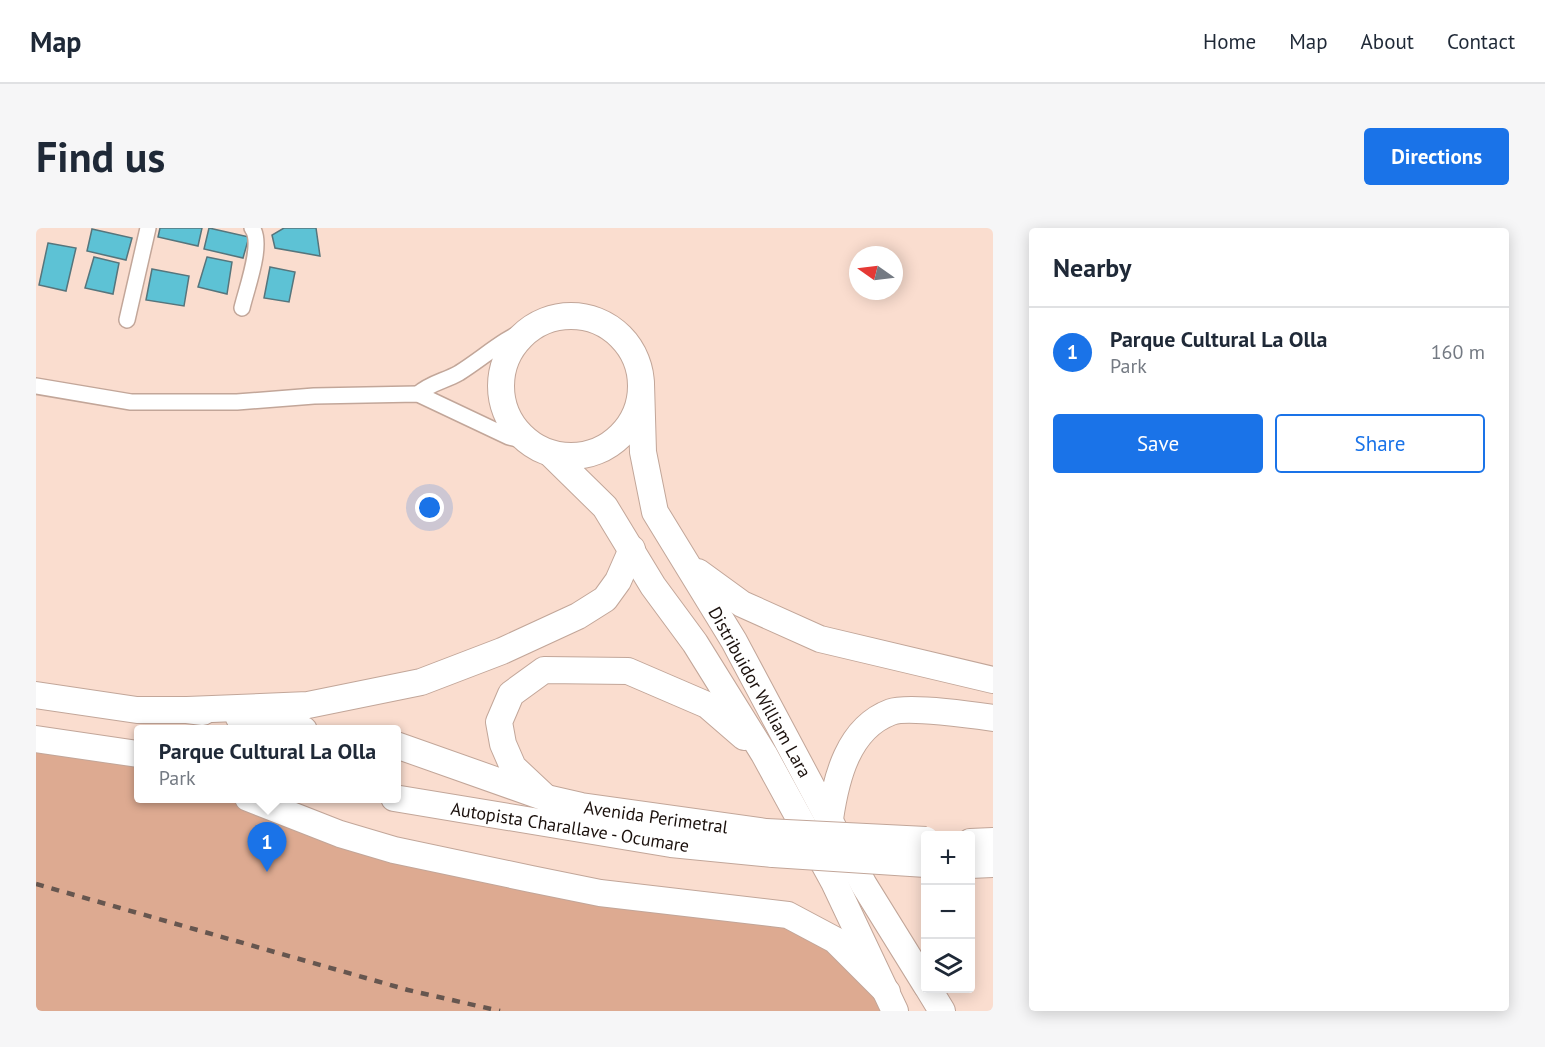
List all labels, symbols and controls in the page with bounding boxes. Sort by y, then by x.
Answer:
text: Map [30,23,81,60]
text: Home [1203,28,1256,55]
text: Map [1289,28,1328,55]
text: About [1361,28,1414,55]
text: Contact [1447,28,1515,55]
button: Directions [1364,128,1509,185]
text: Find us [36,129,165,184]
north arrow [849,246,903,300]
text: Nearby [1053,251,1131,284]
text: Parque Cultural La Olla [1110,325,1327,353]
text: 1 [1067,339,1078,365]
text: 160 m [1431,339,1485,365]
text: Park [1110,353,1147,379]
button: Save [1053,414,1263,473]
button: Share [1275,414,1485,473]
your location [415,493,444,522]
street label: Distribuidor William Lara [703,603,817,781]
popup [134,725,401,803]
text: Parque Cultural La Olla [159,737,376,765]
text: Park [159,765,196,791]
street label: Avenida Perimetral [582,796,730,839]
street label: Autopista Charallave - Ocumare [449,797,691,857]
pin: 1 [248,822,286,872]
map controls [921,831,975,993]
button: + [921,831,975,885]
button: − [921,885,975,939]
button: layers [921,939,975,993]

